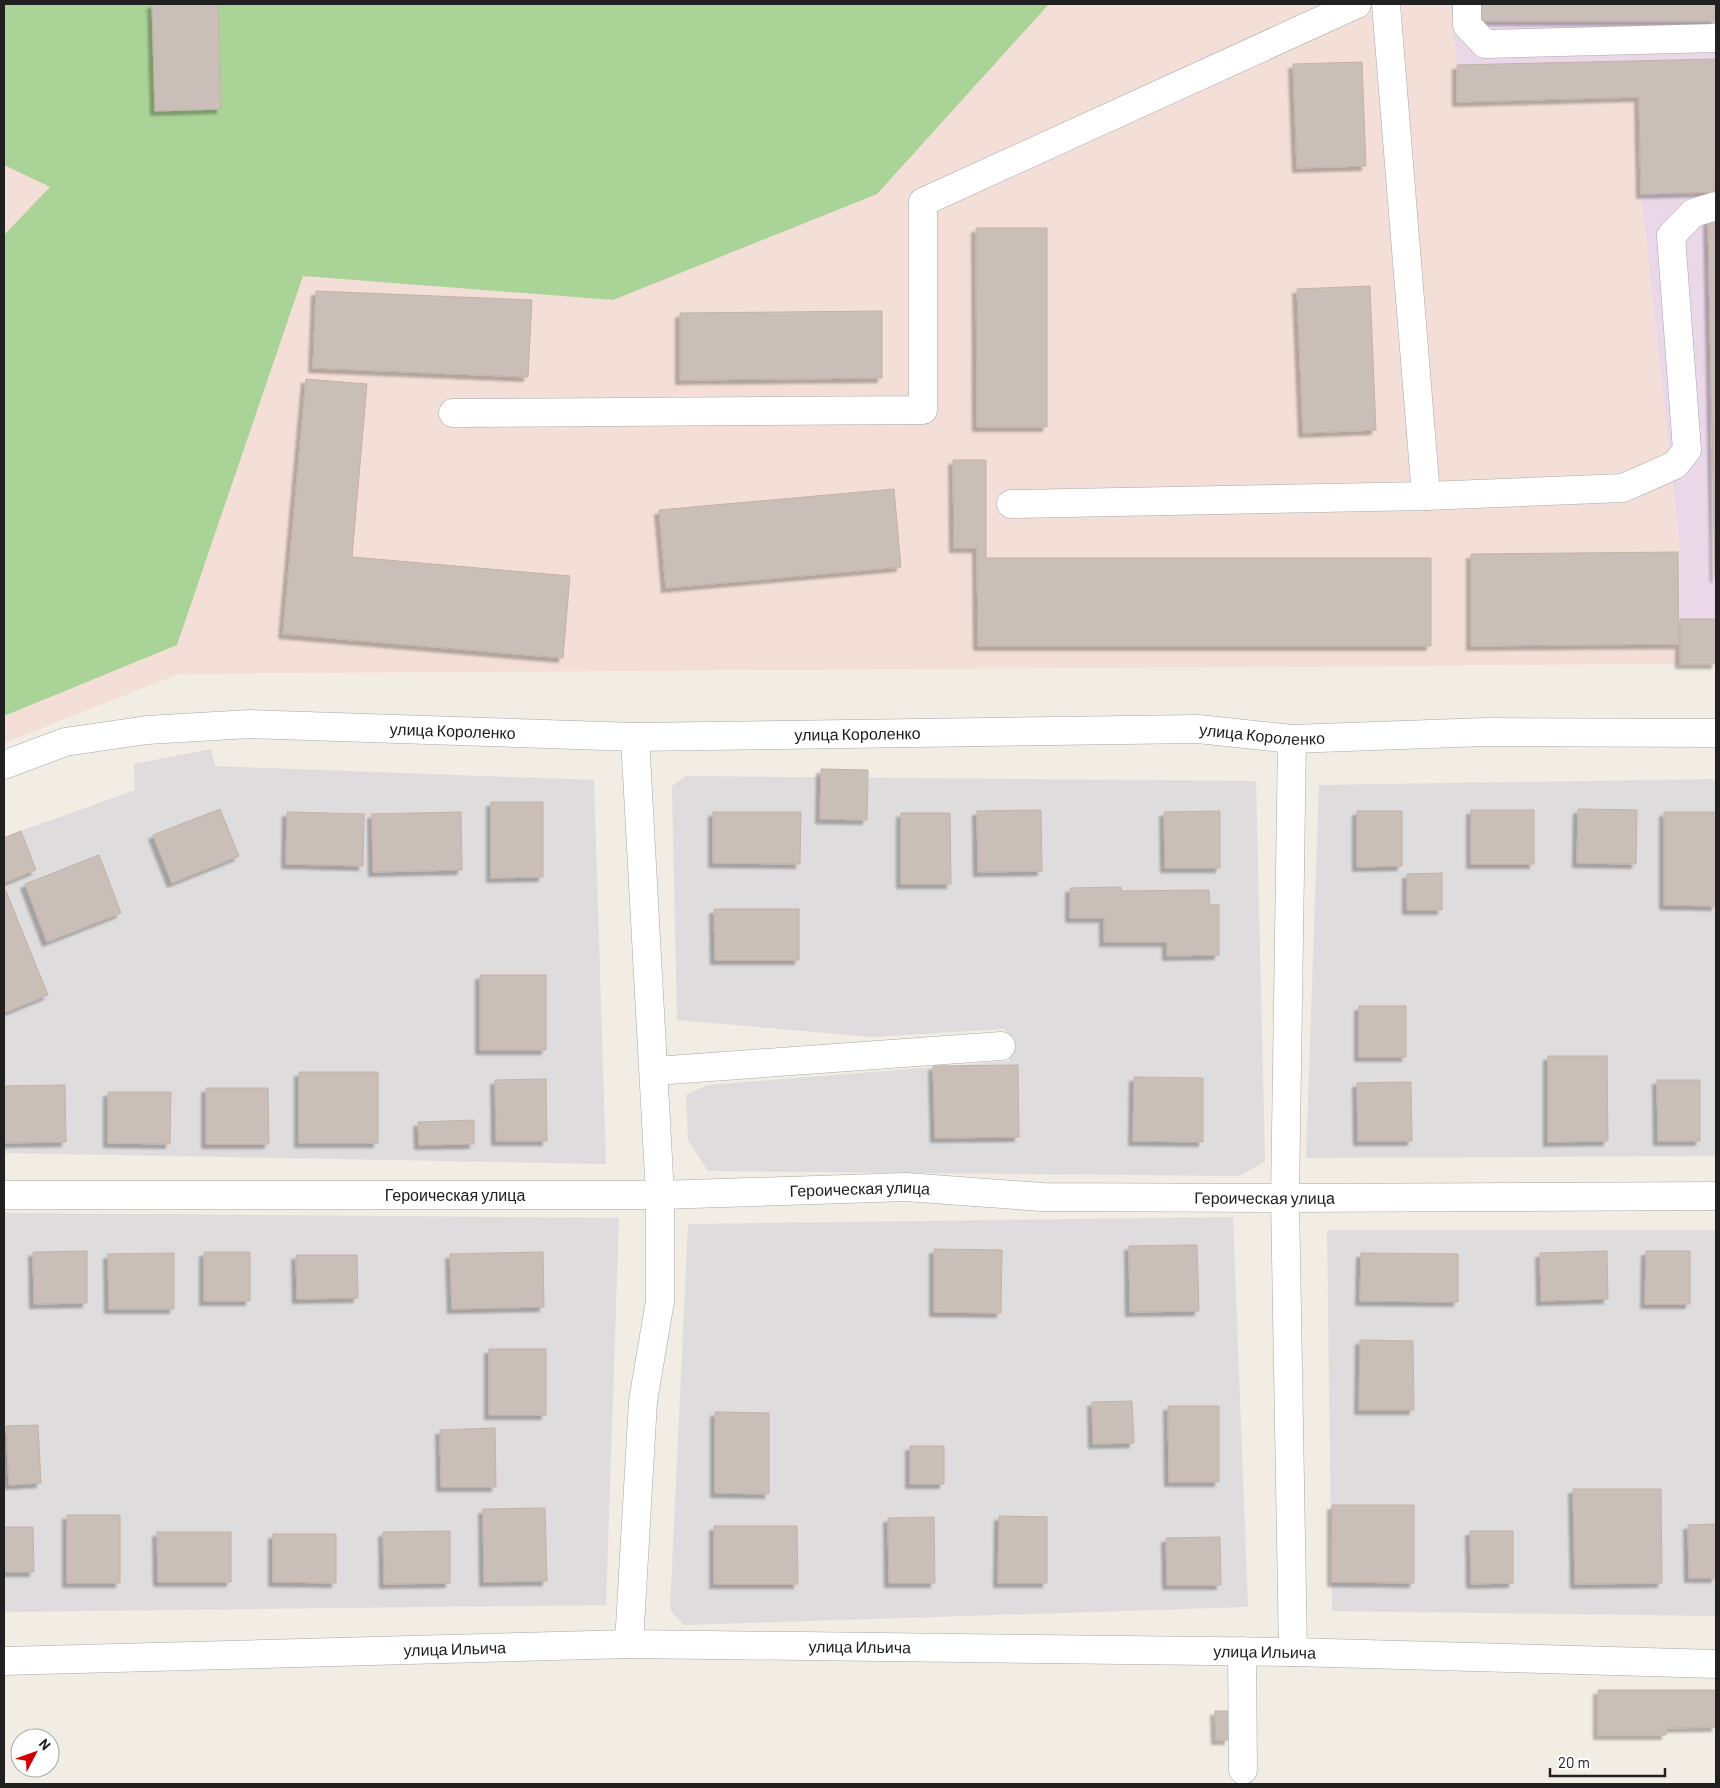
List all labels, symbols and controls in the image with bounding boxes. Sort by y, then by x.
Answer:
street label: улица Короленко [389,719,516,742]
street label: улица Короленко [1198,719,1325,748]
street label: улица Короленко [794,723,921,744]
street label: Героическая улица [789,1177,931,1200]
street label: Героическая улица [385,1185,525,1204]
street label: Героическая улица [1194,1188,1335,1207]
street label: улица Ильича [808,1636,911,1656]
street label: улица Ильича [403,1637,506,1659]
street label: улица Ильича [1213,1641,1316,1662]
north arrow [10,1728,60,1778]
text: N [36,1735,55,1753]
scale bar [1550,1746,1665,1778]
text: 20 m [1558,1753,1590,1771]

